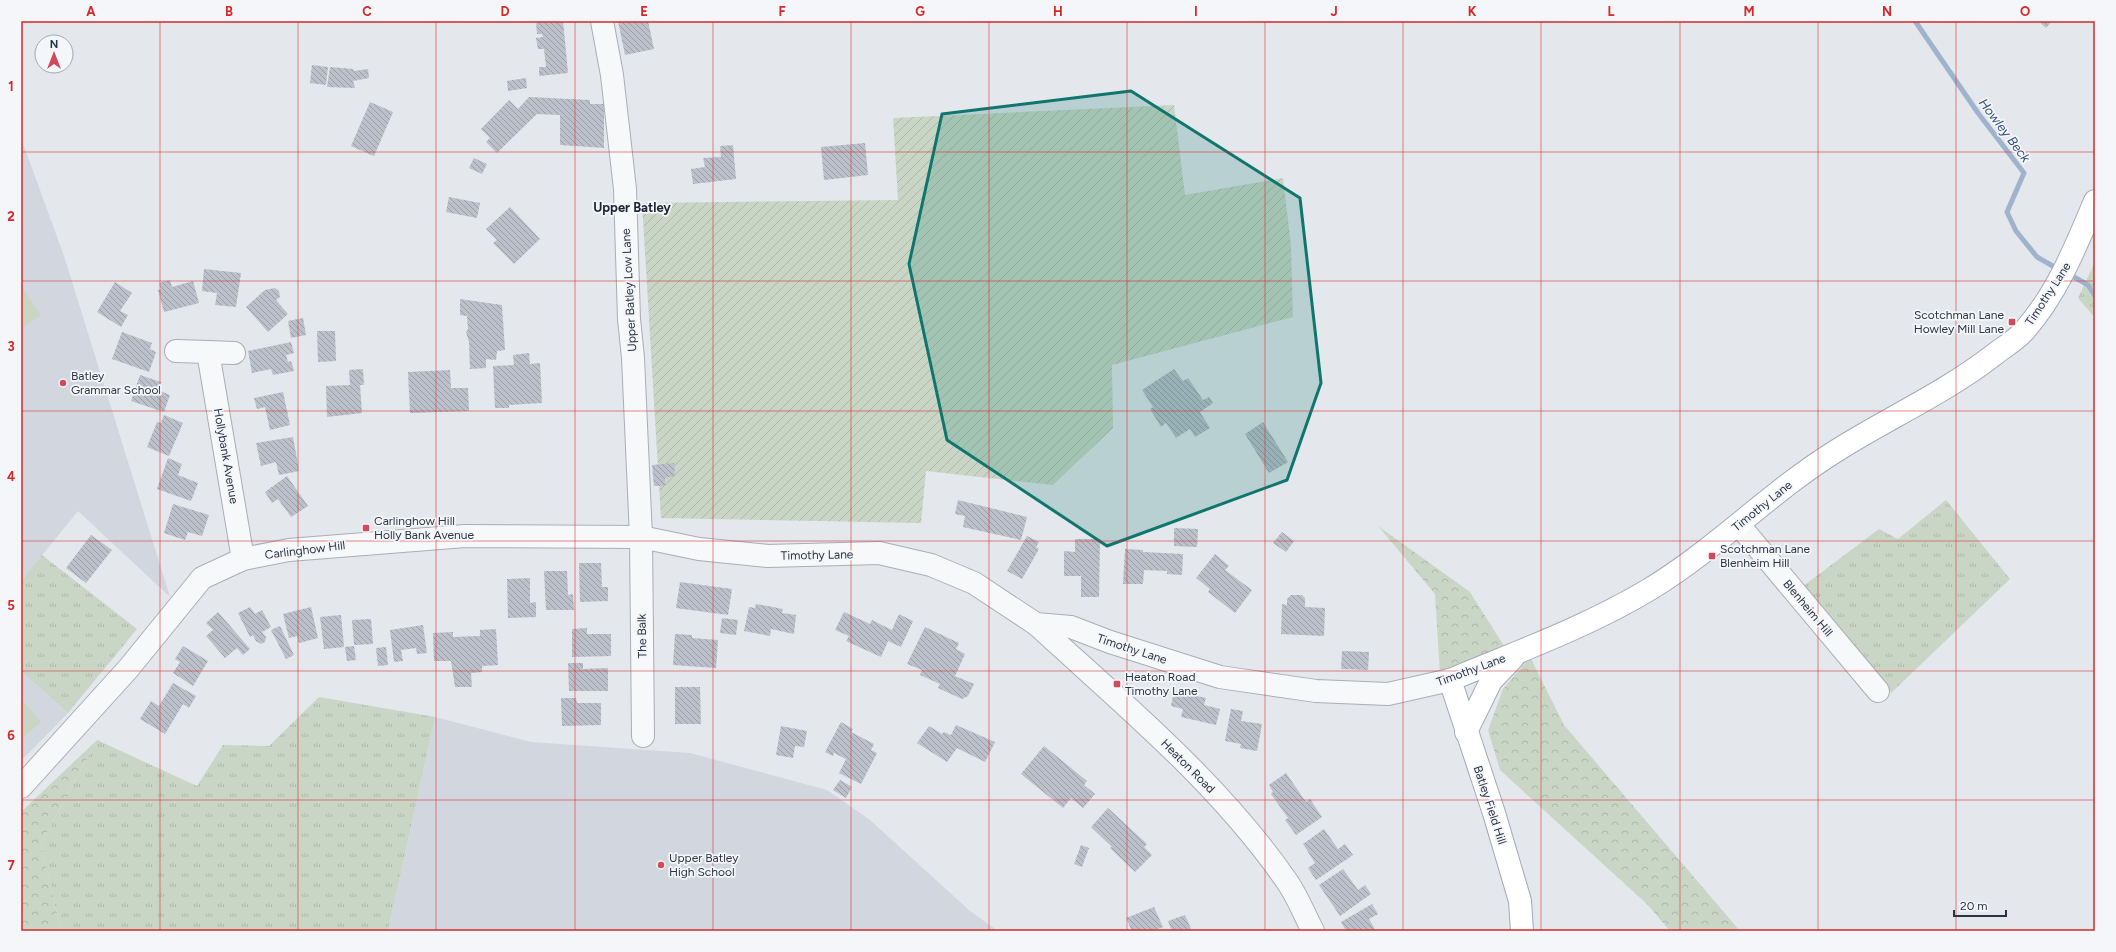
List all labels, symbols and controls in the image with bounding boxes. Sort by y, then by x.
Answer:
text: A [86,4,96,19]
text: B [225,4,233,19]
text: C [362,4,372,19]
text: D [500,4,510,19]
text: E [640,4,648,19]
text: F [778,4,786,19]
text: G [915,4,925,19]
text: H [1053,4,1063,19]
text: I [1194,4,1198,19]
text: J [1330,4,1338,19]
text: K [1468,4,1477,19]
text: L [1608,4,1615,19]
text: M [1743,4,1755,19]
text: N [1882,4,1892,19]
text: O [2020,4,2030,19]
north arrow [34,34,74,74]
text: N [50,38,58,51]
text: 1 [8,79,14,94]
water label: Howley Beck [1976,96,2034,166]
district label: Upper Batley [593,200,671,215]
text: 2 [7,209,15,224]
street label: Upper Batley Low Lane [619,227,639,352]
street label: Timothy Lane [2022,259,2074,328]
place label: Scotchman Lane Howley Mill Lane [1914,308,2004,336]
marker: Scotchman Lane Howley Mill Lane [2007,317,2017,327]
text: 3 [7,339,15,354]
place label: Batley Grammar School [71,369,161,397]
marker: Batley Grammar School [58,378,68,388]
street label: Hollybank Avenue [211,407,241,505]
text: 4 [7,469,15,484]
street label: Timothy Lane [1729,477,1795,534]
place label: Carlinghow Hill Holly Bank Avenue [374,514,474,542]
marker: Carlinghow Hill Holly Bank Avenue [361,523,371,533]
street label: Carlinghow Hill [264,538,346,562]
place label: Scotchman Lane Blenheim Hill [1720,542,1811,570]
street label: Timothy Lane [781,547,854,563]
marker: Scotchman Lane Blenheim Hill [1707,551,1717,561]
street label: Blenheim Hill [1780,577,1836,639]
text: 5 [7,598,15,613]
street label: The Balk [635,613,649,658]
street label: Timothy Lane [1095,631,1169,667]
street label: Timothy Lane [1434,651,1508,689]
place label: Heaton Road Timothy Lane [1125,670,1198,698]
marker: Heaton Road Timothy Lane [1112,679,1122,689]
text: 6 [7,728,15,743]
street label: Heaton Road [1158,736,1218,796]
street label: Batley Field Hill [1471,764,1509,846]
place label: Upper Batley High School [669,851,739,879]
text: 7 [7,858,15,873]
marker: Upper Batley High School [656,860,666,870]
scale bar [1954,892,2006,918]
text: 20 m [1960,899,1988,913]

